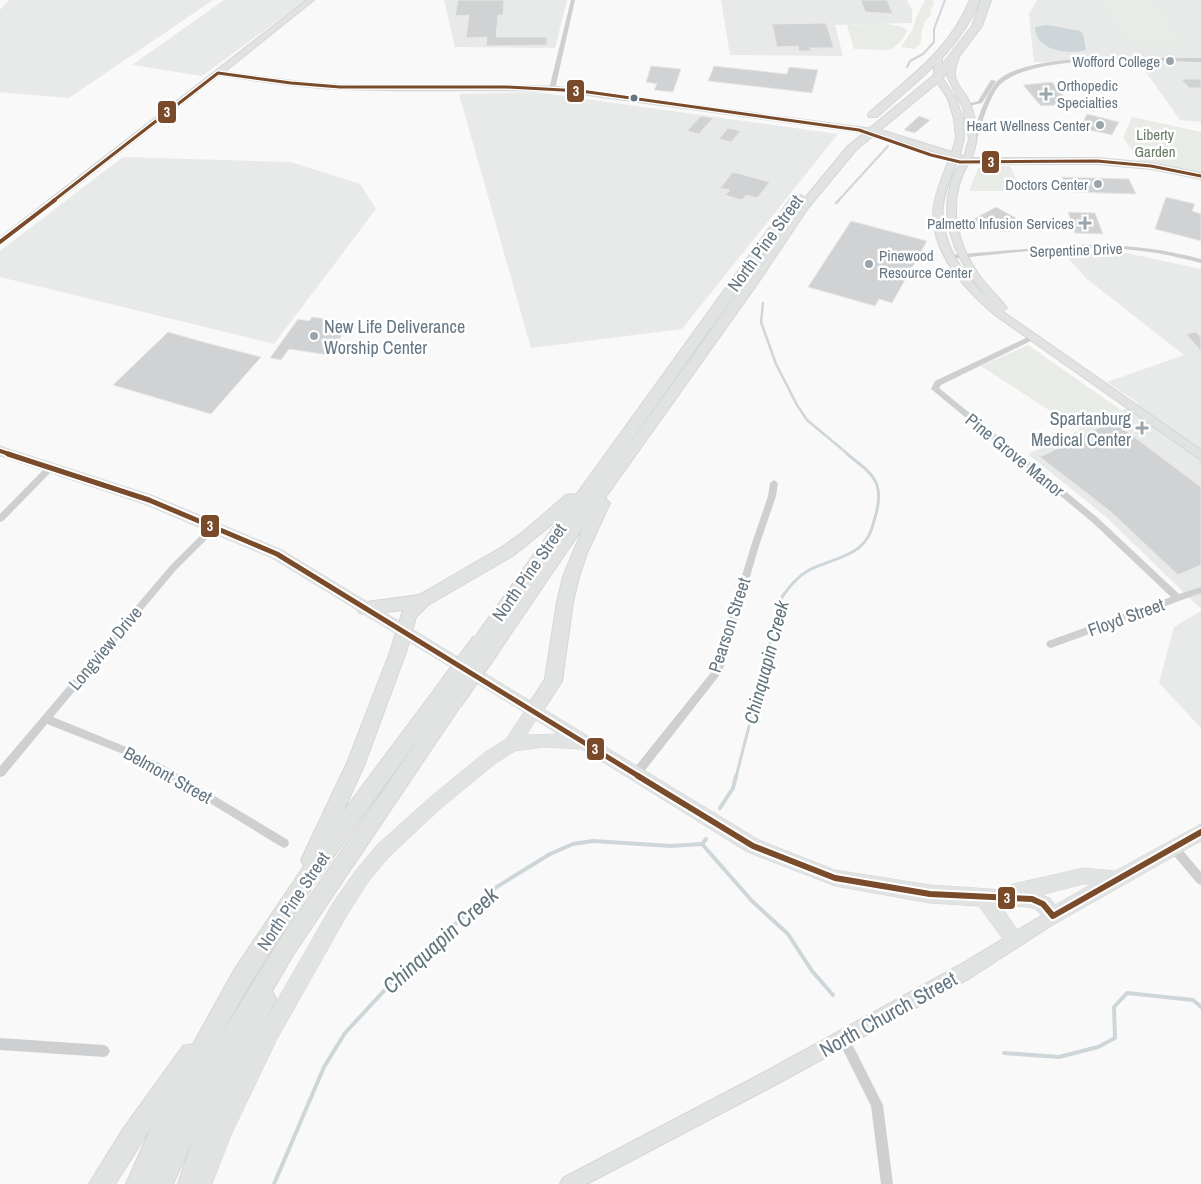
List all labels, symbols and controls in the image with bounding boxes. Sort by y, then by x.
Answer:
place label: Wofford College [1072,51,1160,72]
marker: Wofford College [1164,55,1176,67]
place label: Orthopedic Specialties [1057,75,1118,113]
line badge: 3 [566,79,585,103]
text: 3 [573,82,579,100]
marker: Orthopedic Specialties [1039,87,1053,101]
unlabelled marker [629,93,639,103]
line badge: 3 [157,100,177,124]
text: 3 [164,103,170,121]
place label: Heart Wellness Center [966,115,1090,136]
marker: Heart Wellness Center [1094,119,1106,131]
park label: Liberty Garden [1134,124,1176,162]
line badge: 3 [981,150,1000,174]
text: 3 [988,153,994,171]
place label: Doctors Center [1005,174,1088,195]
marker: Doctors Center [1092,178,1104,190]
street label: North Pine Street [721,190,809,296]
place label: Palmetto Infusion Services [927,213,1074,234]
marker: Palmetto Infusion Services [1078,216,1092,230]
street label: Serpentine Drive [1029,238,1123,262]
place label: Pinewood Resource Center [879,245,972,283]
marker: Pinewood Resource Center [863,258,875,270]
place label: New Life Deliverance Worship Center [324,314,465,360]
marker: New Life Deliverance Worship Center [308,330,320,342]
place label: Spartanburg Medical Center [1031,406,1132,452]
street label: Pine Grove Manor [960,407,1070,503]
marker: Spartanburg Medical Center [1135,421,1149,435]
line badge: 3 [200,514,220,538]
text: 3 [207,517,213,535]
street label: North Pine Street [486,518,572,626]
street label: Pearson Street [702,574,756,676]
street label: Floyd Street [1084,592,1168,642]
water label: Chinquapin Creek [737,596,795,726]
street label: Longview Drive [62,601,148,695]
line badge: 3 [586,737,605,761]
street label: Belmont Street [119,740,217,810]
text: 3 [592,740,598,758]
street label: North Pine Street [251,847,335,955]
water label: Chinquapin Creek [376,879,505,1000]
line badge: 3 [997,886,1016,910]
text: 3 [1004,889,1010,907]
street label: North Church Street [814,964,962,1064]

